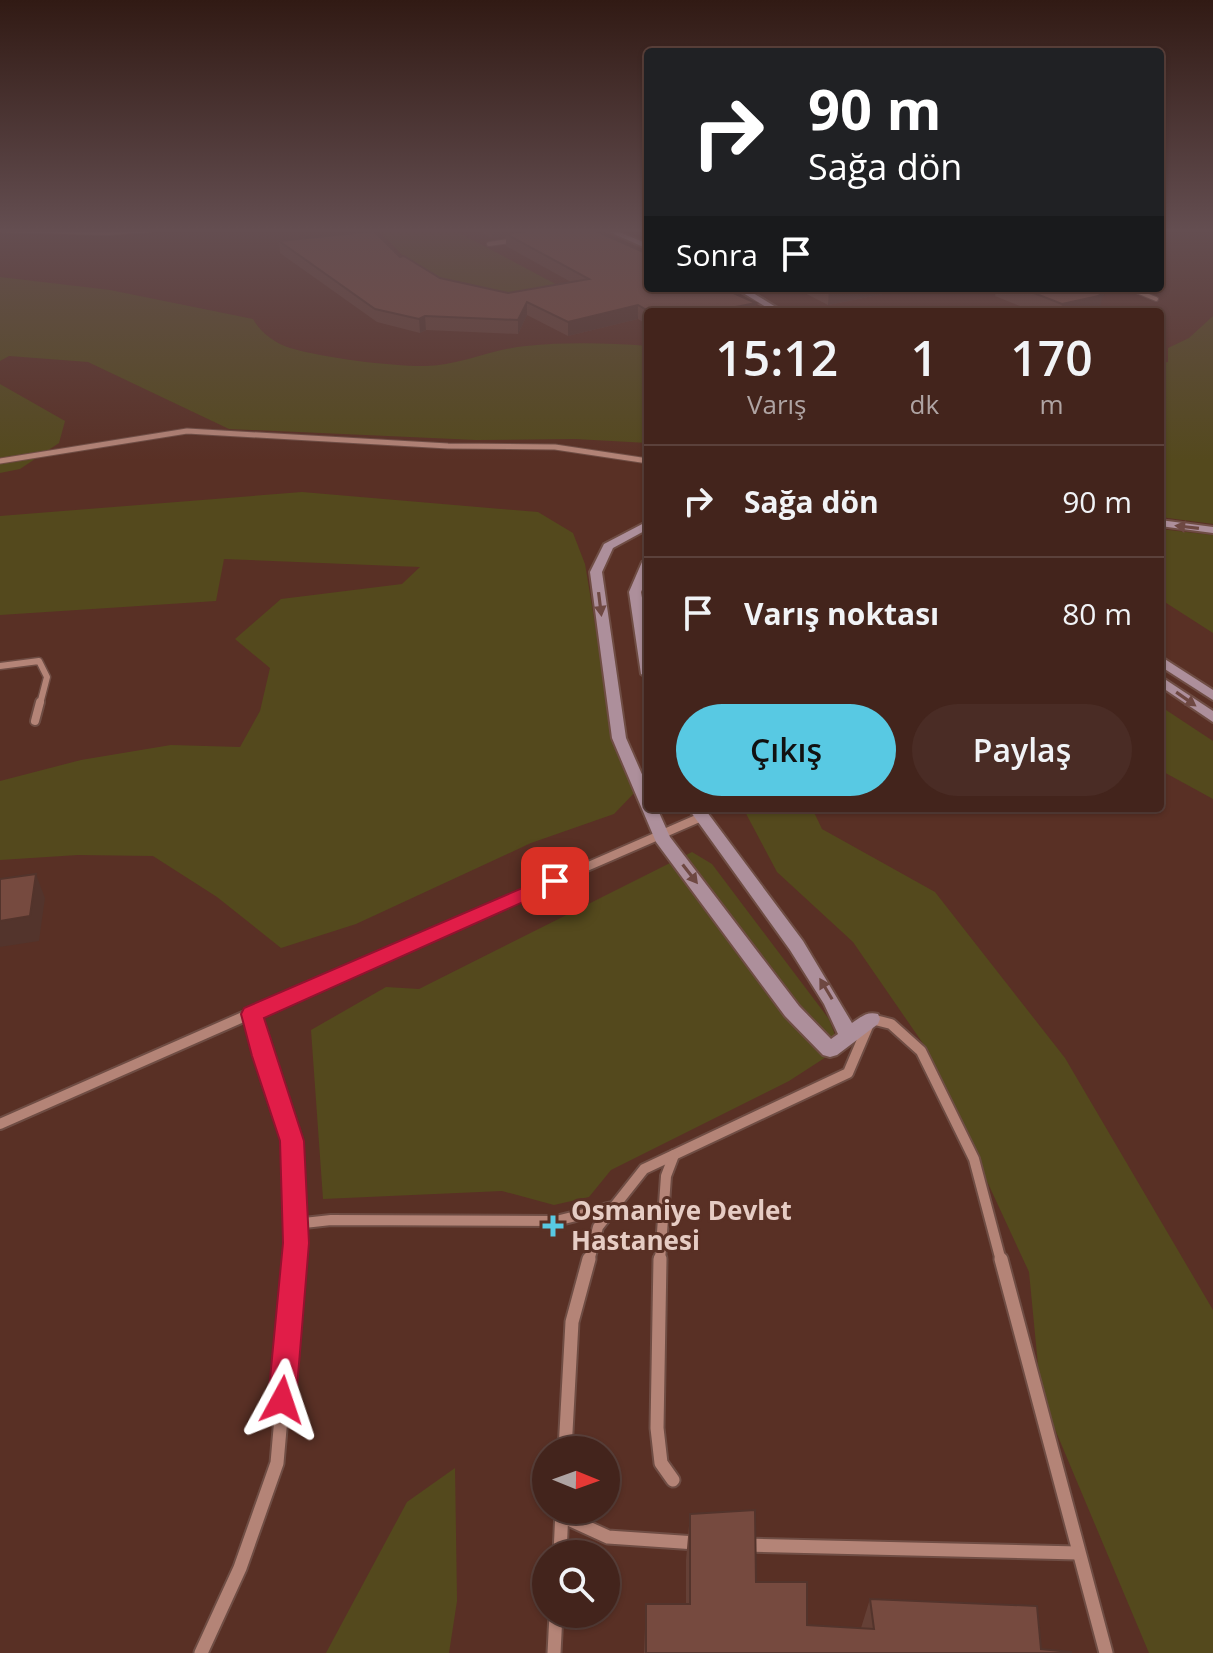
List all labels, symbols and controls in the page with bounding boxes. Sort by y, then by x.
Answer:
text: 90 m [808,70,942,146]
icon: right [676,80,780,184]
text: Sağa dön [808,142,962,191]
icon: arrive [774,232,818,276]
text: Sonra [676,234,758,275]
text: 15:12 [715,325,838,390]
text: 1 [911,325,938,390]
text: 170 [1010,325,1093,390]
text: Varış [747,386,807,422]
text: dk [910,386,939,422]
text: m [1039,386,1064,422]
icon: right [676,479,720,523]
text: Sağa dön [744,481,879,522]
text: 90 m [1062,481,1132,522]
one-way arrow [1174,520,1199,533]
icon: arrive [676,591,720,635]
one-way arrow [594,592,607,617]
text: Varış noktası [744,593,939,634]
text: 80 m [1062,593,1132,634]
one-way arrow [1176,691,1197,706]
button: Çıkış [676,704,896,796]
button: Paylaş [912,704,1132,796]
pin [521,847,589,915]
icon: arrive [533,859,577,903]
one-way arrow [681,864,697,884]
one-way arrow [819,978,833,1000]
place label: Osmaniye Devlet Hastanesi [571,1192,792,1258]
marker: Osmaniye Devlet Hastanesi [542,1215,564,1237]
position arrow [240,1358,324,1442]
north arrow [532,1436,620,1524]
map controls [532,1436,620,1628]
button: search [532,1540,620,1628]

